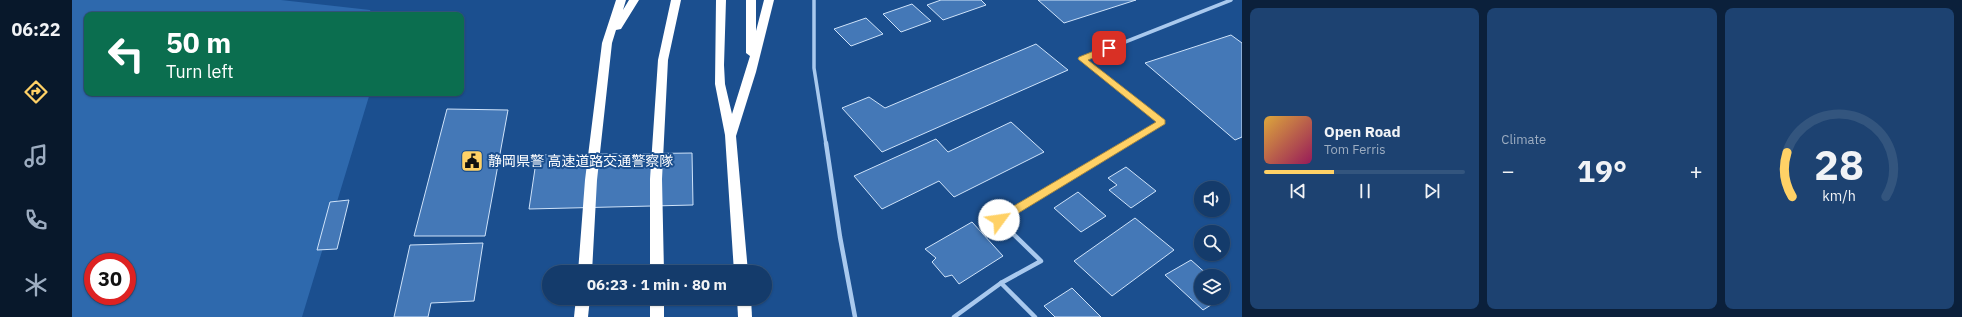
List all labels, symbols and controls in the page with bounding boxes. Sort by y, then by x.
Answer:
text: 06:22 [11,18,61,41]
text: 50 m [166,24,231,61]
icon: left [100,28,152,80]
pin [1092,31,1126,65]
icon: arrive [1098,37,1120,59]
text: Turn left [166,60,234,83]
icon: directions [22,78,50,106]
text: Open Road [1324,122,1401,141]
text: Climate [1501,131,1546,148]
text: 28 [1814,136,1864,190]
text: Tom Ferris [1324,141,1386,158]
icon: music [22,142,50,170]
public building icon: 静岡県警 高速道路交通警察隊 [459,148,485,174]
text: 19° [1577,151,1627,190]
place label: 静岡県警 高速道路交通警察隊 [488,152,673,170]
text: − [1501,156,1515,185]
text: + [1689,156,1703,185]
icon: previous [1287,180,1309,202]
icon: pause [1354,180,1376,202]
icon: next [1421,180,1443,202]
map controls [1194,181,1230,305]
button: sound [1194,181,1230,217]
text: km/h [1823,185,1856,204]
position arrow [978,199,1020,241]
icon: phone [22,206,50,234]
button: search [1194,225,1230,261]
speed limit sign: 30 [84,253,136,305]
button: layers [1194,269,1230,305]
icon: climate [22,271,50,299]
text: 06:23 · 1 min · 80 m [587,275,727,294]

